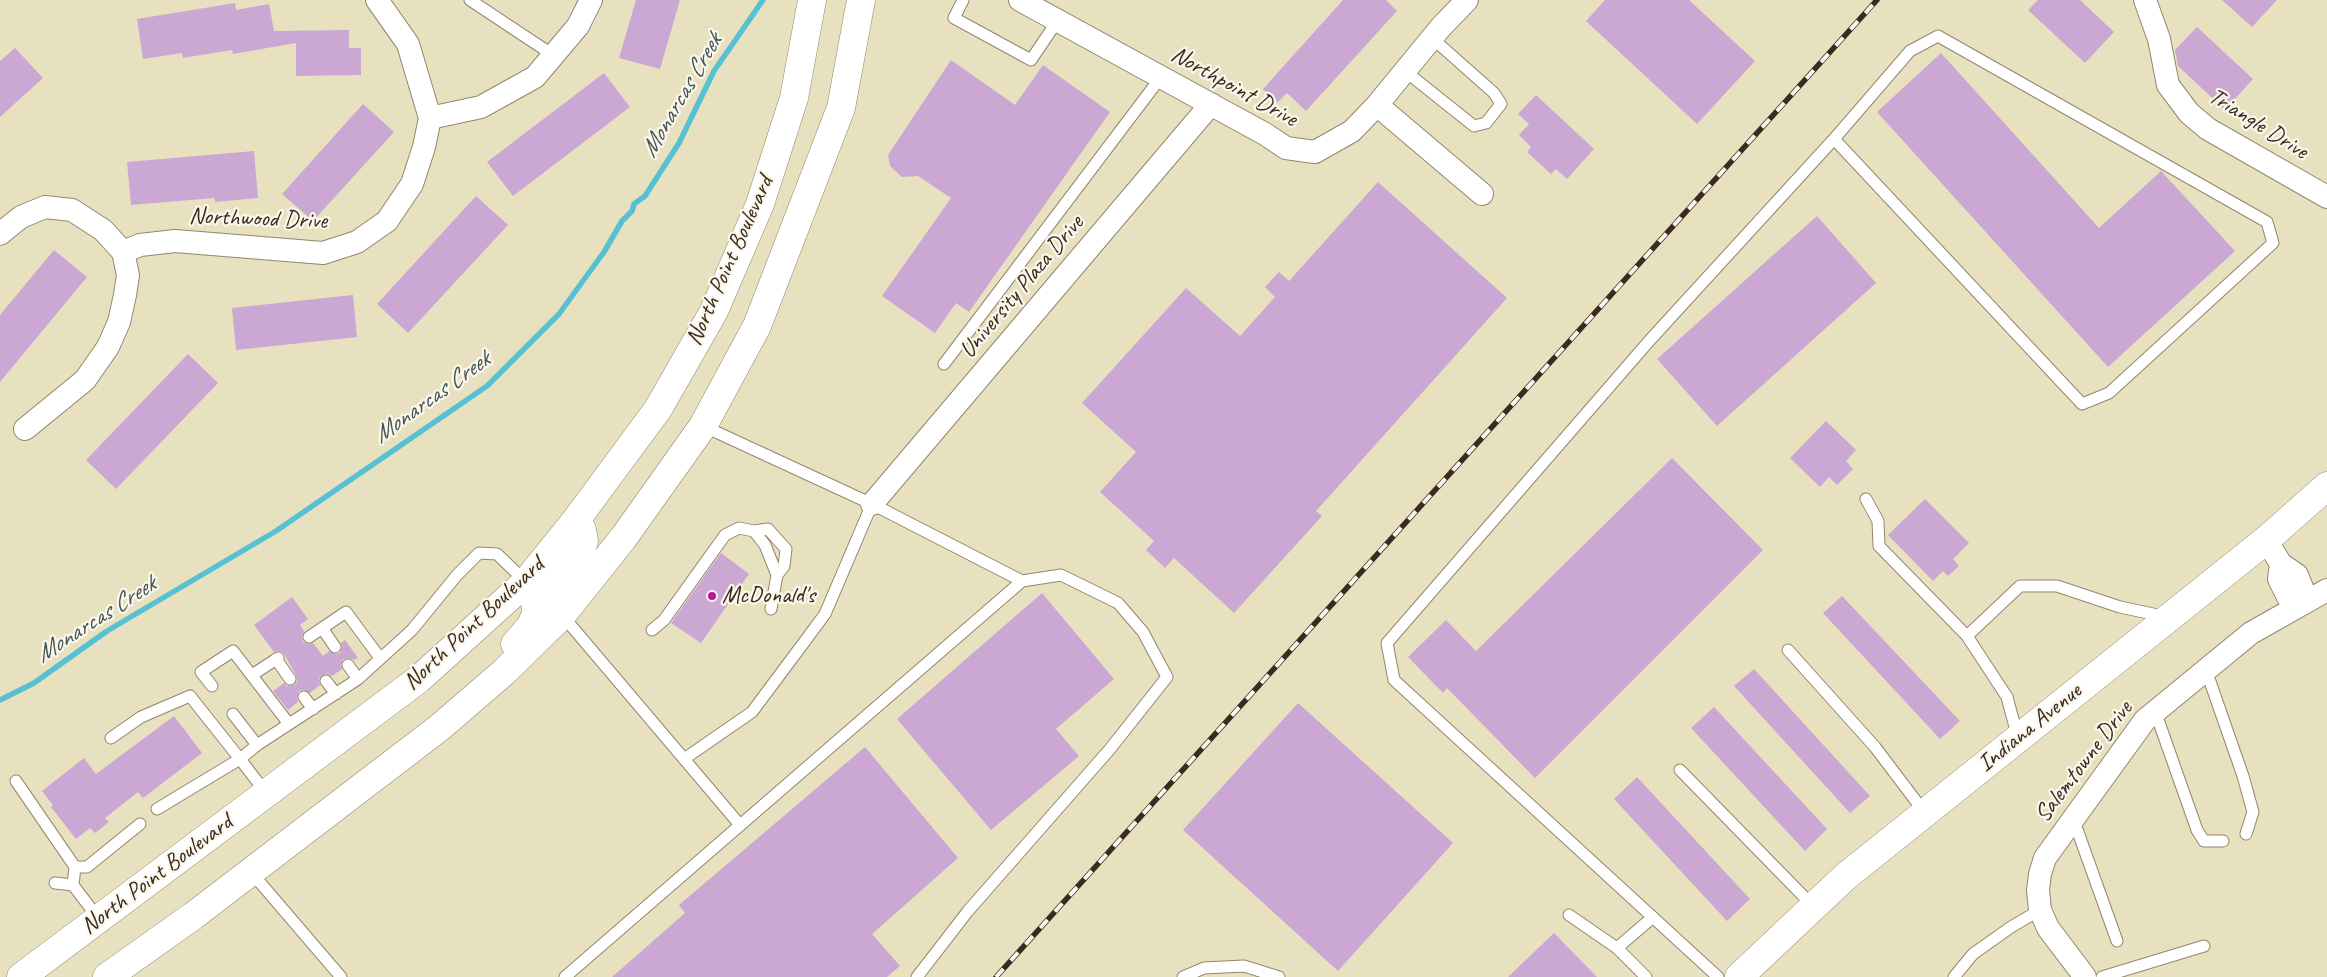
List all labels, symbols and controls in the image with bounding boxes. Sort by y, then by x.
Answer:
water label: Monarcas Creek [635,29,729,163]
street label: Northpoint Drive [1166,40,1302,134]
street label: Triangle Drive [2203,82,2313,166]
street label: North Point Boulevard [680,172,780,350]
street label: Northwood Drive [189,202,327,236]
street label: University Plaza Drive [954,210,1090,364]
water label: Monarcas Creek [368,345,496,451]
street label: North Point Boulevard [398,551,550,697]
water label: Monarcas Creek [30,570,162,670]
place label: McDonald's [722,582,815,610]
marker: McDonald's [706,590,718,602]
street label: Indiana Avenue [1972,677,2088,779]
street label: Salemtowne Drive [2029,696,2139,828]
street label: North Point Boulevard [76,809,238,941]

